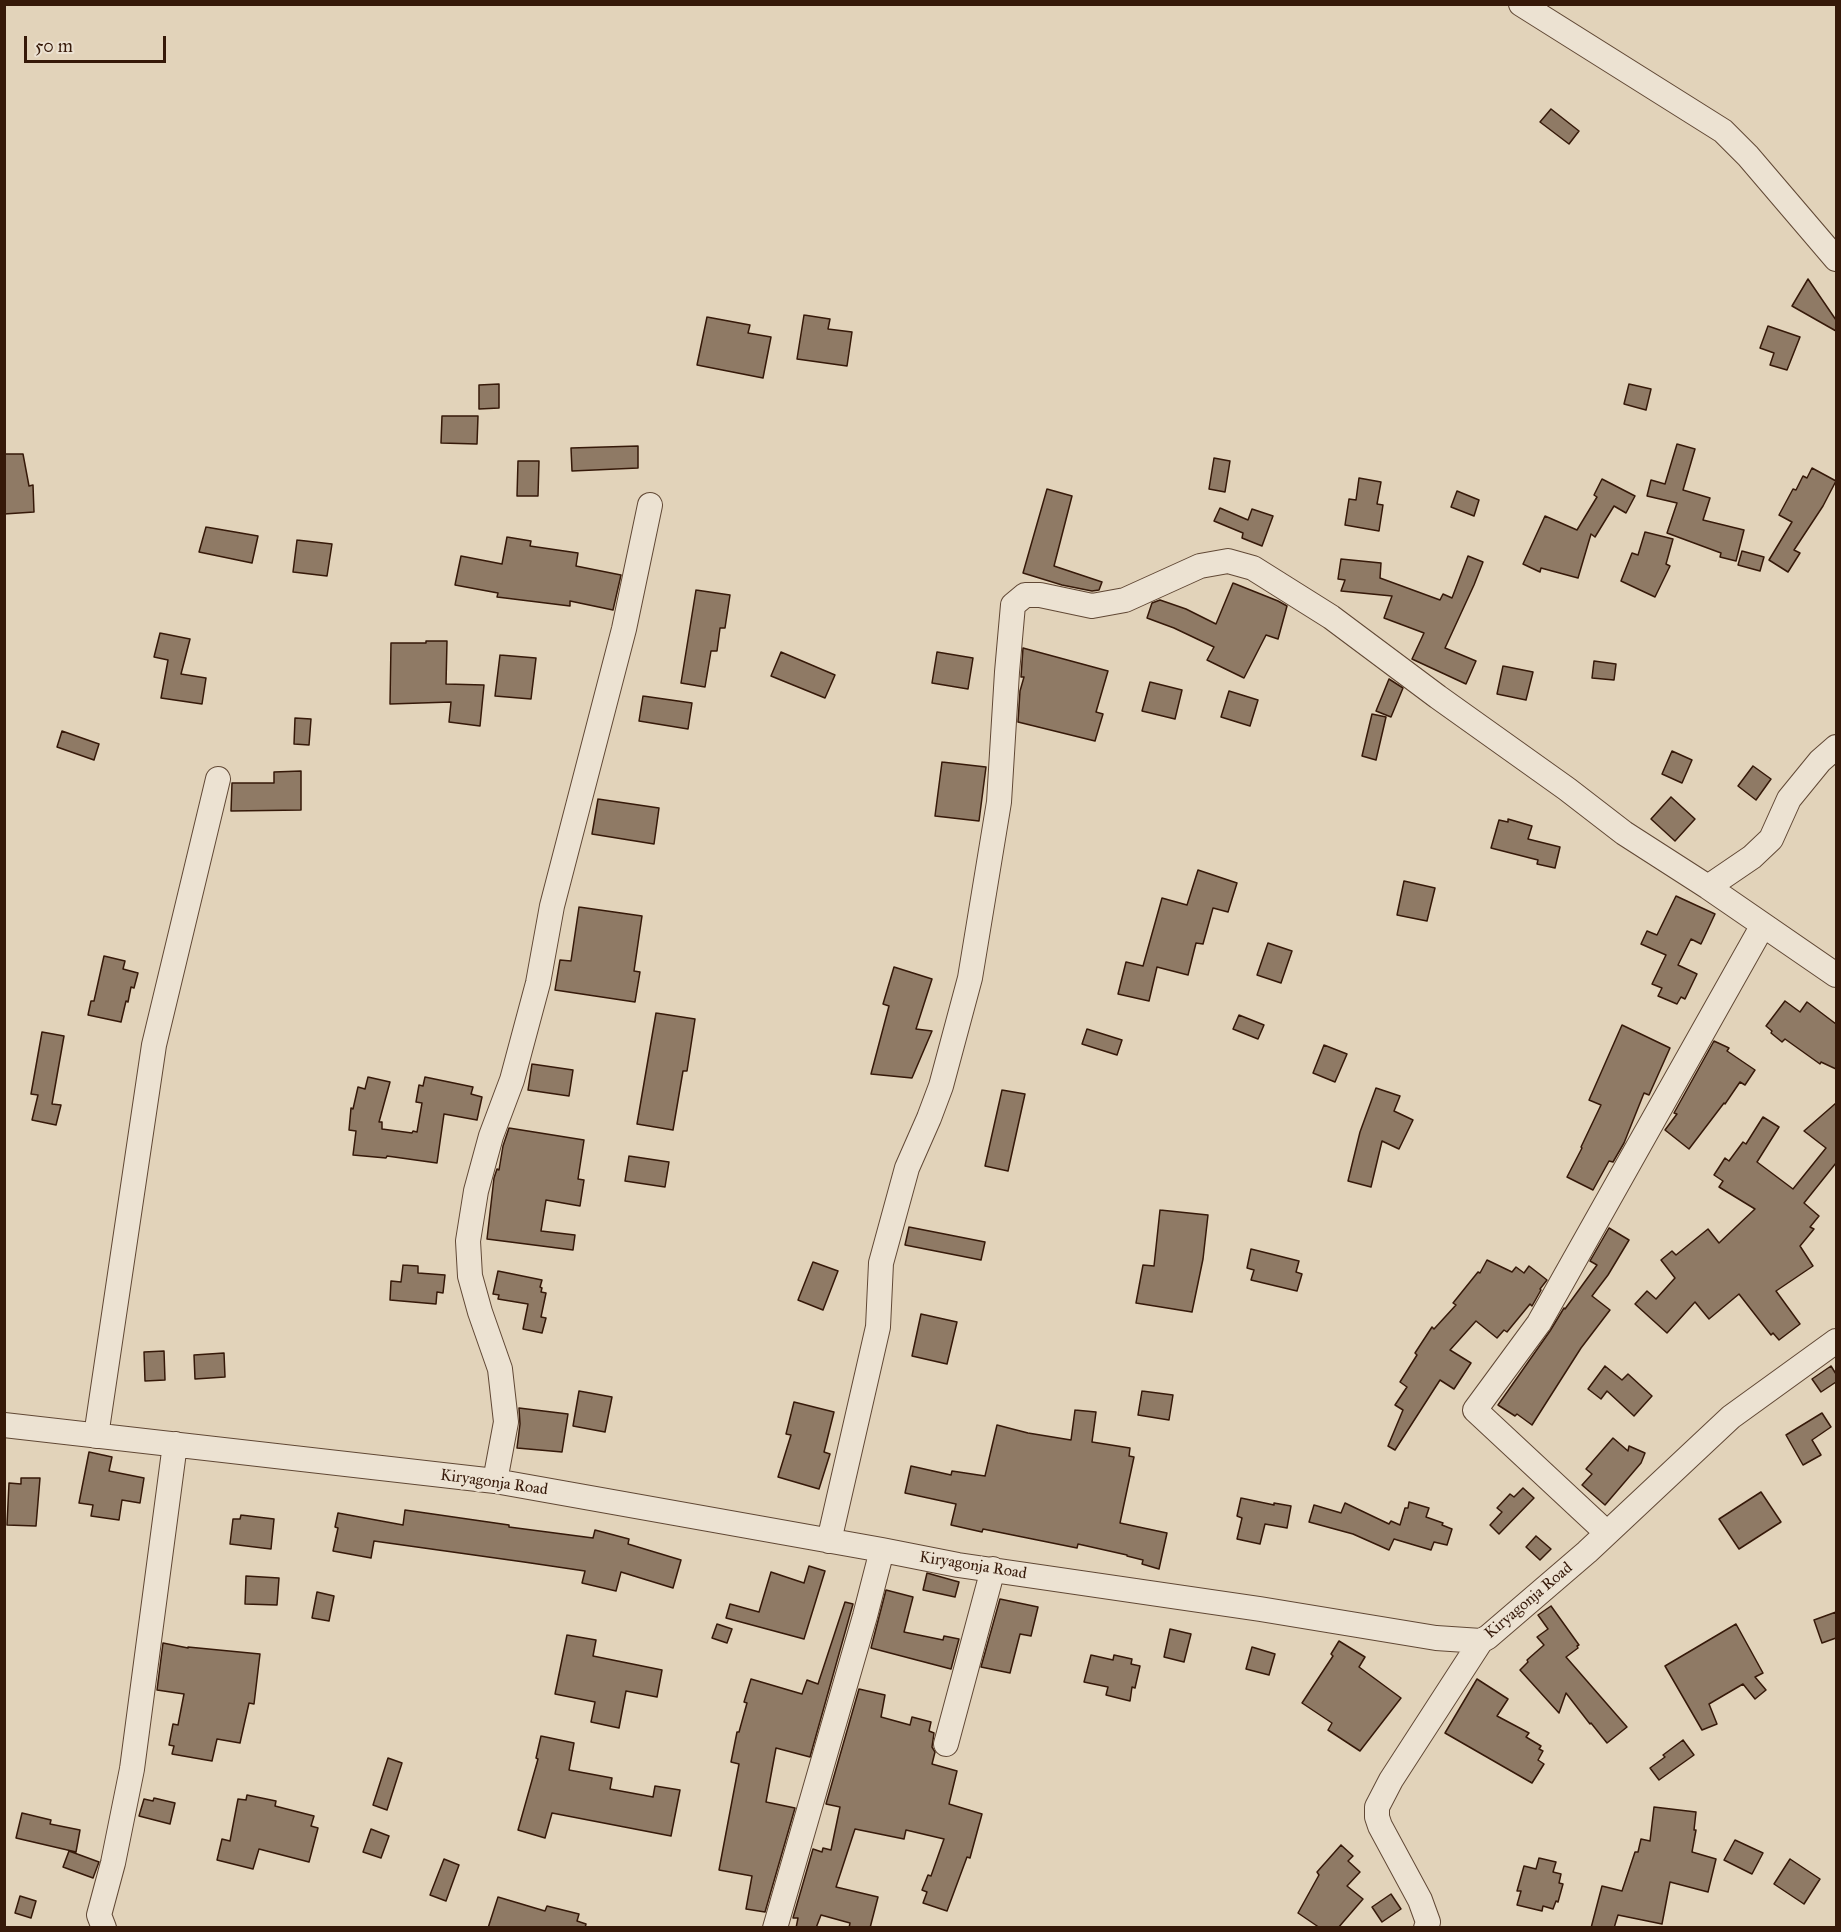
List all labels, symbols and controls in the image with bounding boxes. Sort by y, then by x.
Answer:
scale bar [27,24,170,62]
text: 50 m [35,35,73,57]
street label: Kiryagonja Road [439,1466,549,1500]
street label: Kiryagonja Road [918,1548,1028,1584]
street label: Kiryagonja Road [1481,1559,1577,1643]

